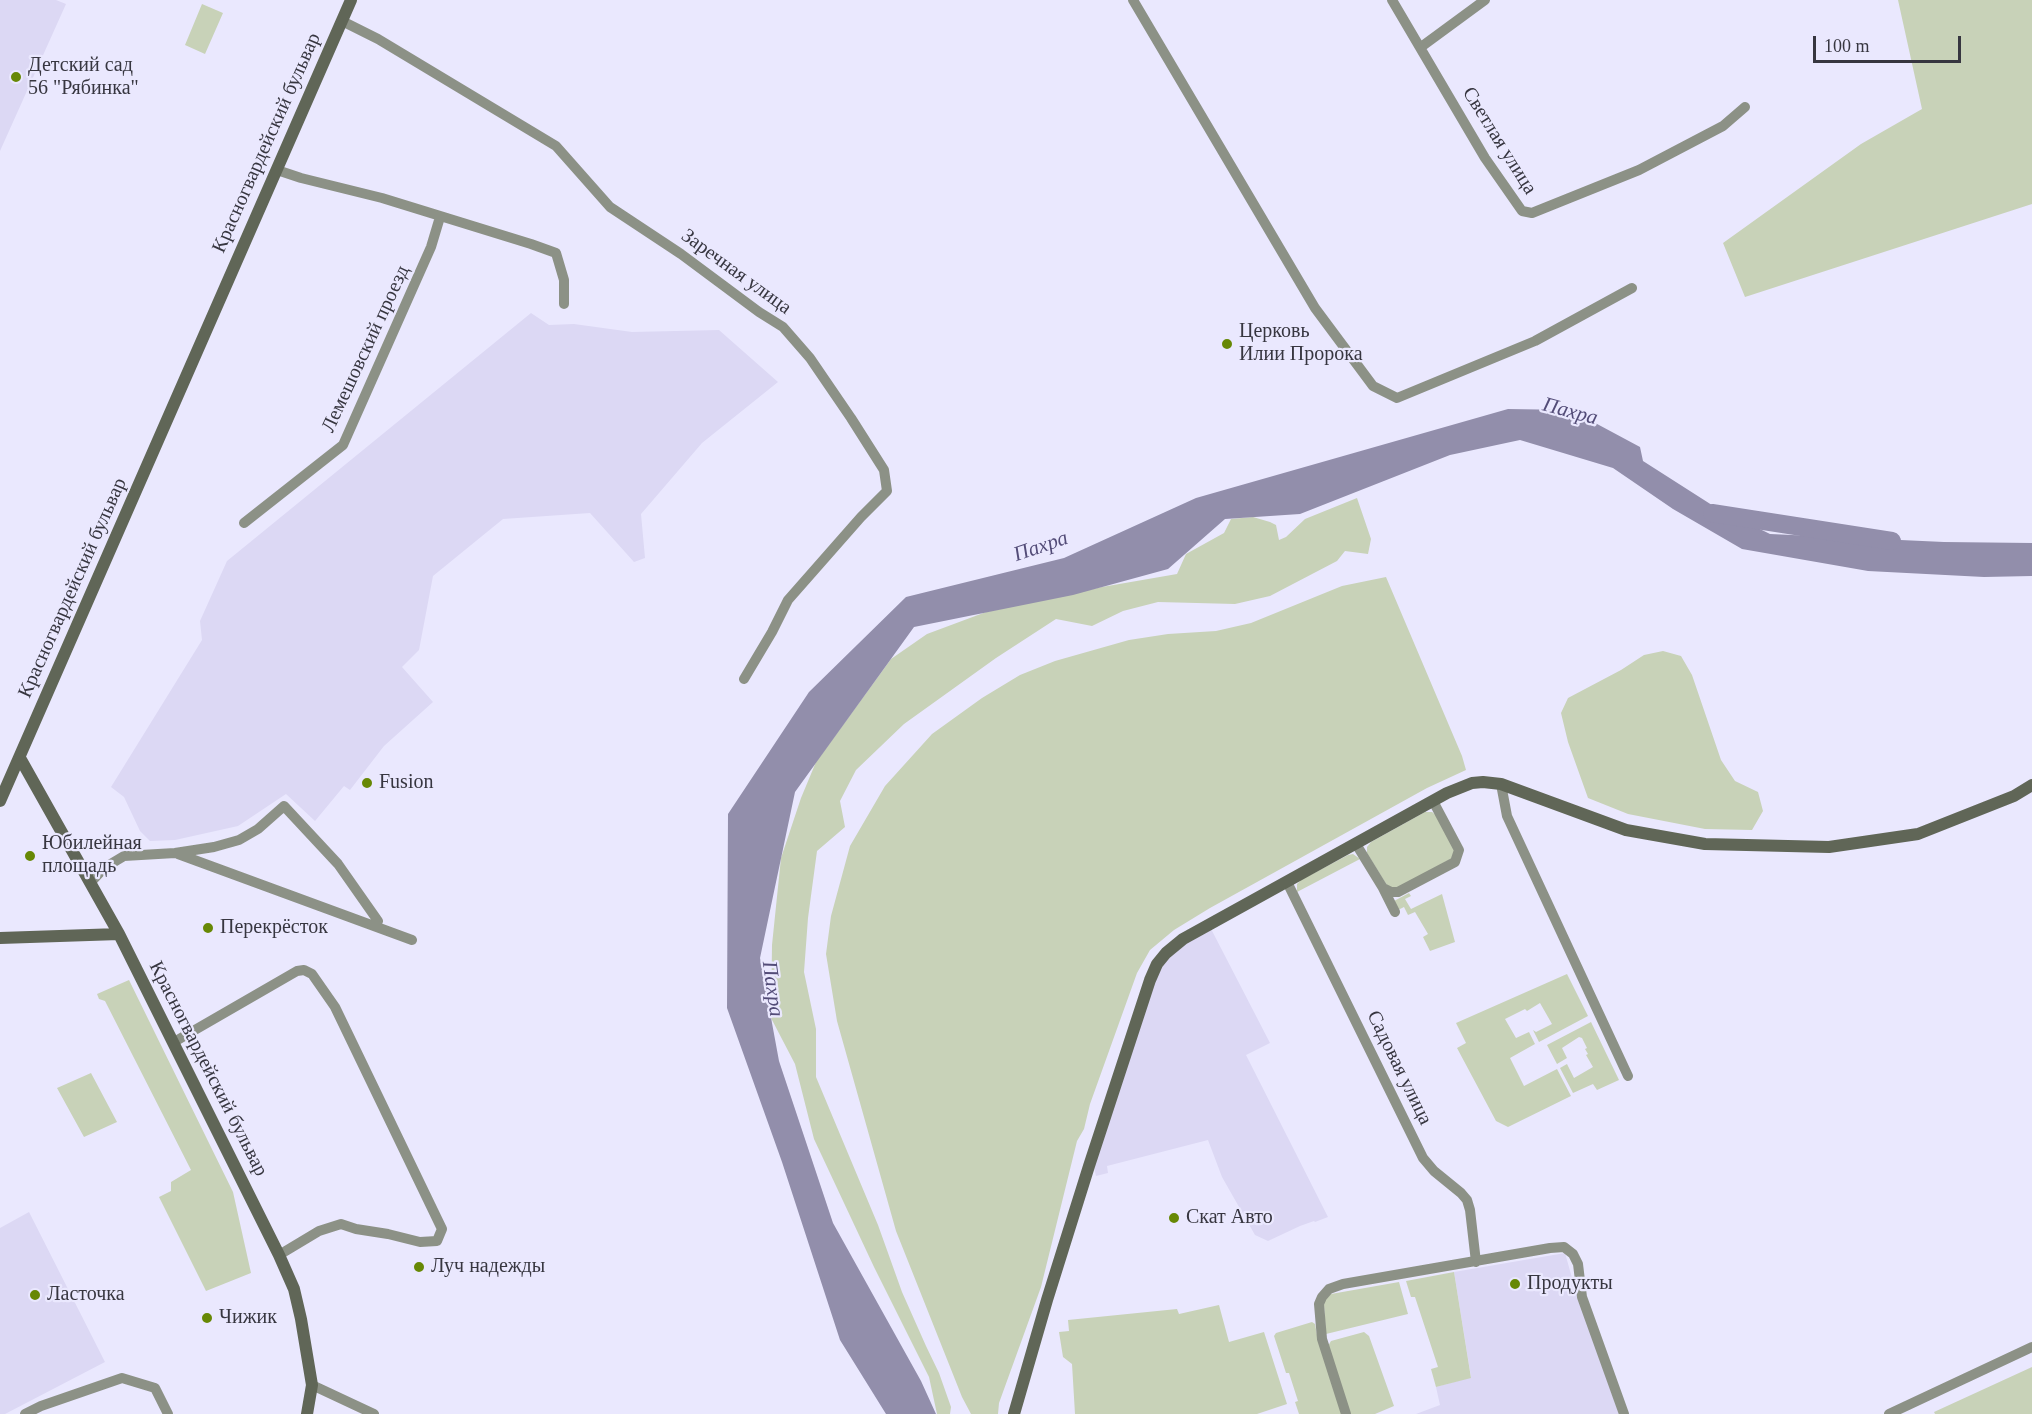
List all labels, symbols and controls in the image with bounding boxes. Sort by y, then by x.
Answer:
scale bar [1816,24,1964,62]
street label: Красногвардейский бульвар [208,29,326,257]
text: 100 m [1824,36,1870,56]
place label: Детский сад 56 "Рябинка" [28,54,139,101]
marker: Детский сад 56 "Рябинка" [9,70,23,84]
street label: Светлая улица [1456,83,1542,199]
street label: Заречная улица [676,224,796,320]
street label: Лемешовский проезд [317,262,415,436]
place label: Церковь Илии Пророка [1239,320,1363,367]
marker: Церковь Илии Пророка [1220,337,1234,351]
water label: Пахра [1540,393,1600,431]
street label: Красногвардейский бульвар [14,474,132,702]
water label: Пахра [1010,526,1072,568]
place label: Fusion [379,771,433,795]
marker: Fusion [360,776,374,790]
place label: Юбилейная площадь [42,832,142,879]
marker: Юбилейная площадь [23,849,37,863]
place label: Перекрёсток [220,916,328,940]
marker: Перекрёсток [201,921,215,935]
street label: Красногвардейский бульвар [143,957,273,1181]
water label: Пахра [756,960,788,1018]
street label: Садовая улица [1361,1007,1437,1129]
place label: Скат Авто [1186,1206,1273,1230]
marker: Скат Авто [1167,1211,1181,1225]
place label: Луч надежды [431,1255,545,1279]
marker: Луч надежды [412,1260,426,1274]
place label: Продукты [1527,1272,1613,1296]
marker: Продукты [1508,1277,1522,1291]
place label: Ласточка [47,1283,125,1307]
marker: Ласточка [28,1288,42,1302]
place label: Чижик [219,1306,277,1330]
marker: Чижик [200,1311,214,1325]

